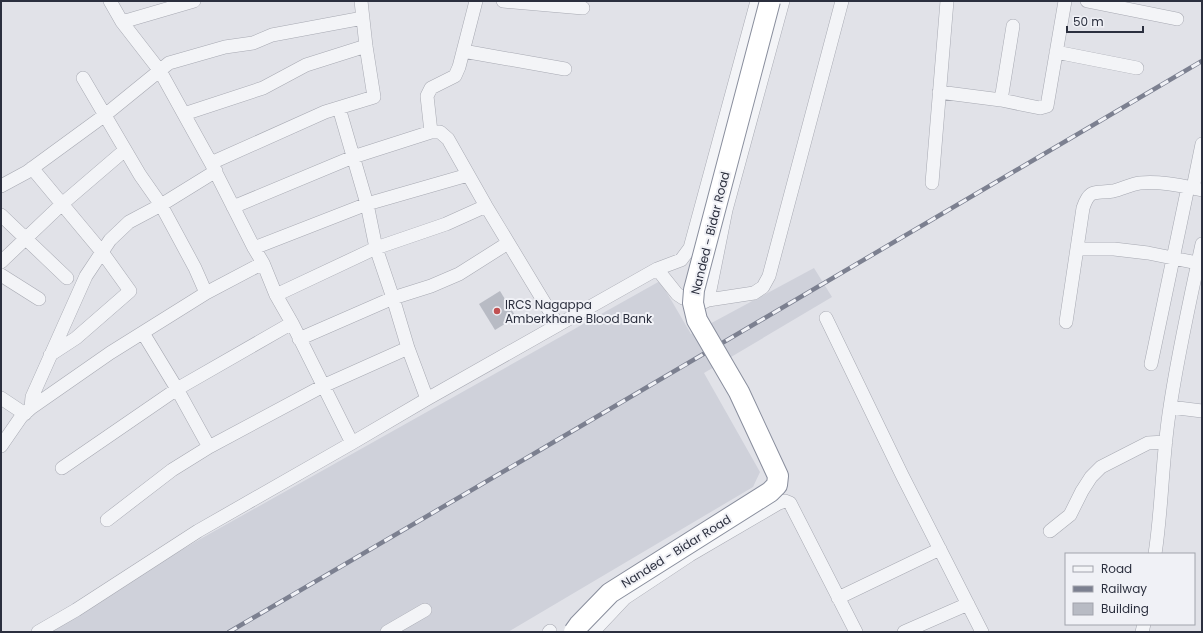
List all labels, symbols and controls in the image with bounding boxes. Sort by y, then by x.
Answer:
scale bar [1067,8,1143,34]
text: 50 m [1073,13,1104,30]
street label: Nanded - Bidar Road [686,170,734,296]
place label: IRCS Nagappa Amberkhane Blood Bank [505,296,653,327]
marker: IRCS Nagappa Amberkhane Blood Bank [492,306,502,316]
street label: Nanded - Bidar Road [618,510,734,592]
legend [1065,553,1195,625]
text: Road [1101,560,1132,577]
text: Railway [1101,580,1147,597]
text: Building [1101,600,1149,617]

